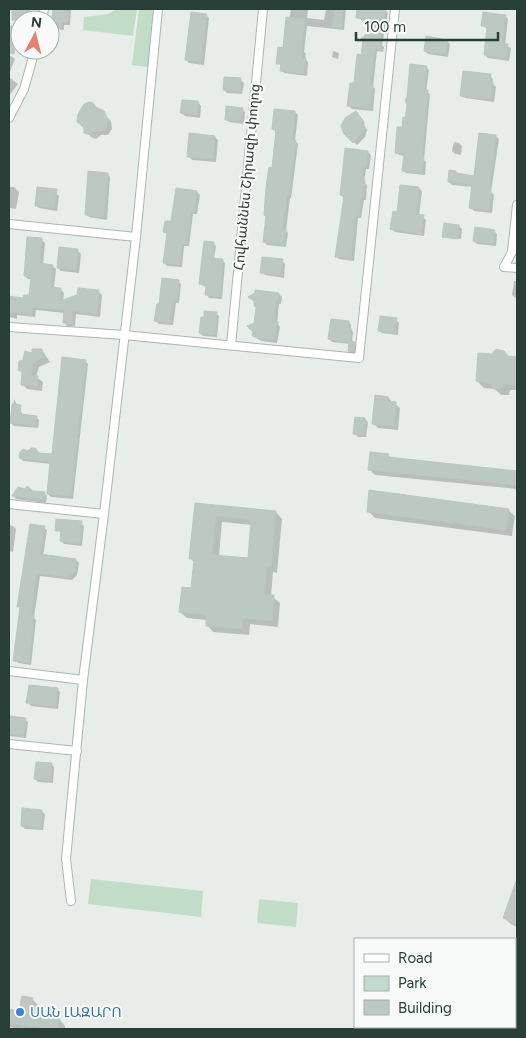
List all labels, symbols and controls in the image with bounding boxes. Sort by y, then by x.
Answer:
north arrow [10,10,60,60]
scale bar [356,10,498,42]
text: N [30,13,43,32]
text: 100 m [364,18,406,36]
street label: Հովհաննես Շիրազի փողոց [230,83,264,271]
legend [354,938,516,1028]
text: Road [398,949,433,967]
text: Park [398,974,427,992]
text: Building [398,999,452,1017]
place label: ՍԱՆ ԼԱԶԱՐՈ [30,1004,122,1021]
marker: ՍԱՆ ԼԱԶԱՐՈ [14,1006,26,1018]

